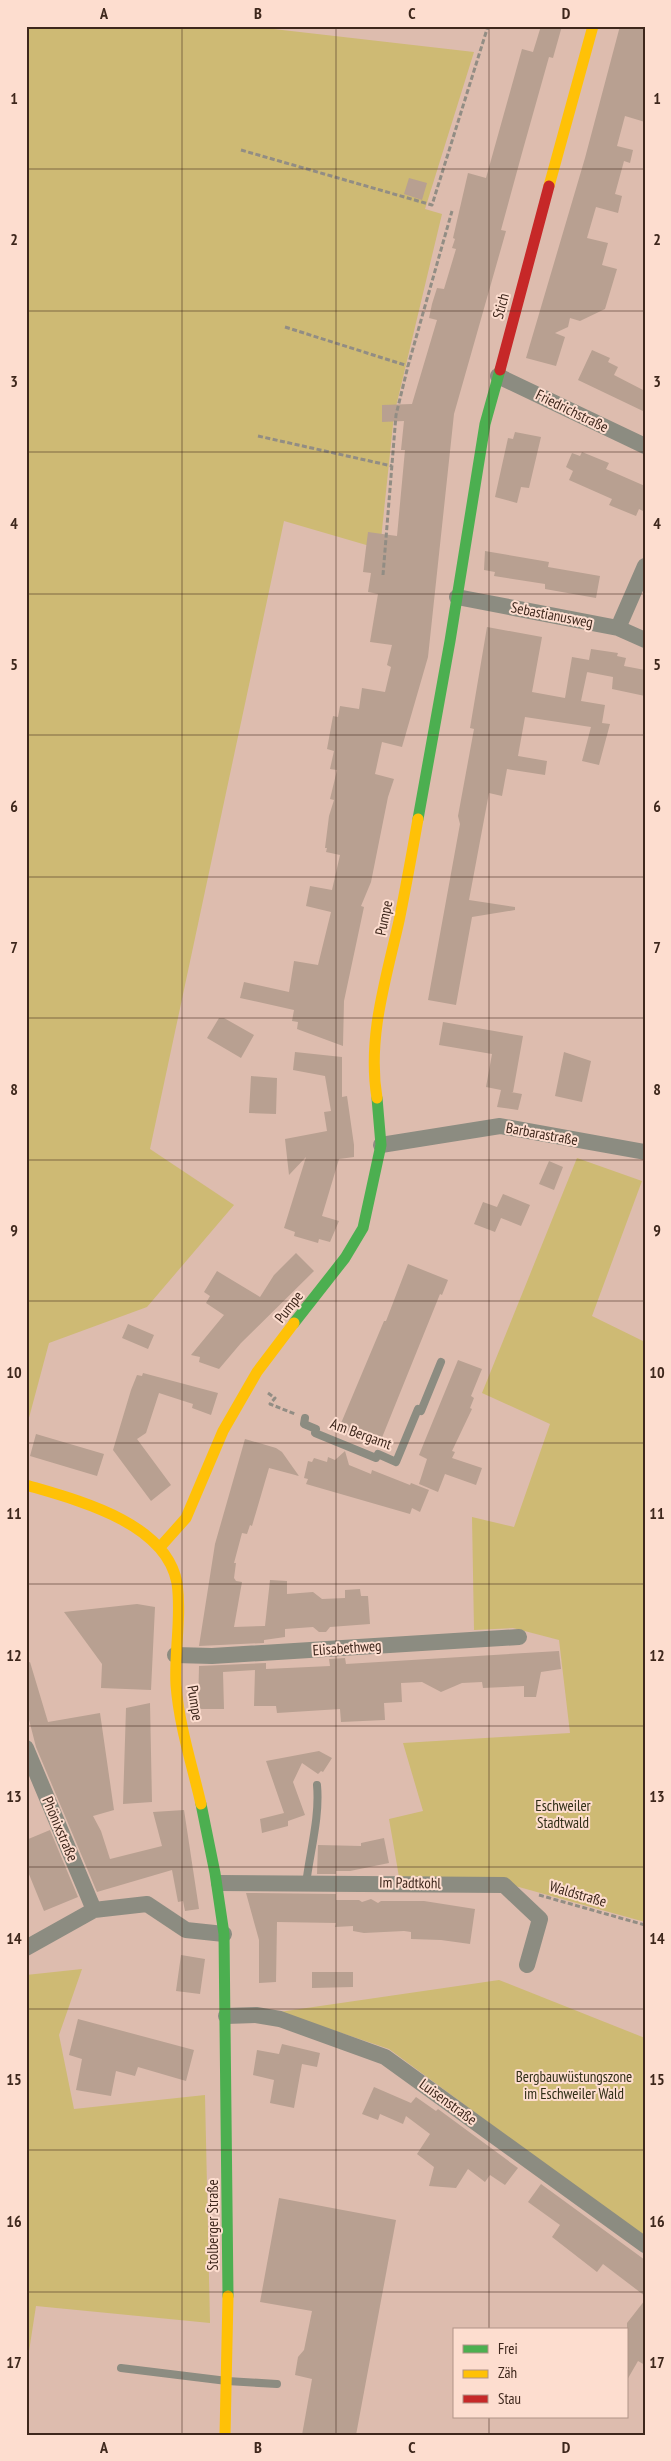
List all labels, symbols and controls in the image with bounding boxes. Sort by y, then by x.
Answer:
text: A [99,3,109,23]
text: B [254,3,262,23]
text: C [408,3,416,23]
text: D [562,3,571,23]
text: 1 [10,88,18,108]
text: 1 [653,88,661,108]
text: 2 [10,229,18,249]
text: 2 [653,229,661,249]
street label: Stich [488,291,513,321]
text: 3 [10,371,18,391]
text: 3 [653,371,661,391]
street label: Friedrichstraße [533,385,612,436]
text: 4 [10,513,18,533]
text: 4 [653,513,661,533]
street label: Sebastianusweg [510,597,595,632]
text: 5 [10,654,18,674]
text: 5 [653,654,661,674]
text: 6 [10,796,18,816]
text: 6 [653,796,661,816]
street label: Pumpe [371,899,396,937]
text: 7 [10,937,18,957]
text: 7 [653,937,661,957]
text: 8 [10,1079,18,1099]
text: 8 [653,1079,661,1099]
street label: Barbarastraße [505,1118,579,1149]
text: 9 [10,1220,18,1240]
text: 9 [653,1220,661,1240]
street label: Pumpe [270,1287,307,1326]
text: 10 [6,1362,22,1382]
text: 10 [649,1362,665,1382]
street label: Am Bergamt [328,1414,394,1453]
text: 11 [6,1503,22,1523]
text: 11 [649,1503,665,1523]
street label: Elisabethweg [312,1636,382,1659]
text: 12 [6,1645,22,1665]
text: 12 [649,1645,665,1665]
street label: Pumpe [183,1684,208,1722]
text: 13 [6,1786,22,1806]
text: 13 [649,1786,665,1806]
street label: Phönixstraße [38,1793,83,1864]
park label: Eschweiler Stadtwald [535,1796,592,1832]
street label: Im Padtkohl [379,1872,442,1893]
street label: Waldstraße [547,1876,609,1911]
text: 14 [6,1928,22,1948]
text: 14 [649,1928,665,1948]
park label: Bergbauwüstungszone im Eschweiler Wald [516,2067,632,2103]
text: 15 [6,2069,22,2089]
text: 15 [649,2069,665,2089]
street label: Luisenstraße [416,2074,481,2129]
street label: Stolberger Straße [203,2179,222,2271]
text: 16 [6,2211,22,2231]
text: 16 [649,2211,665,2231]
legend [453,2328,628,2418]
text: Frei [498,2339,518,2358]
text: 17 [6,2352,22,2372]
text: 17 [649,2352,665,2372]
text: Zäh [498,2363,517,2382]
text: Stau [498,2389,521,2408]
text: A [99,2437,109,2457]
text: B [254,2437,262,2457]
text: C [408,2437,416,2457]
text: D [562,2437,571,2457]

